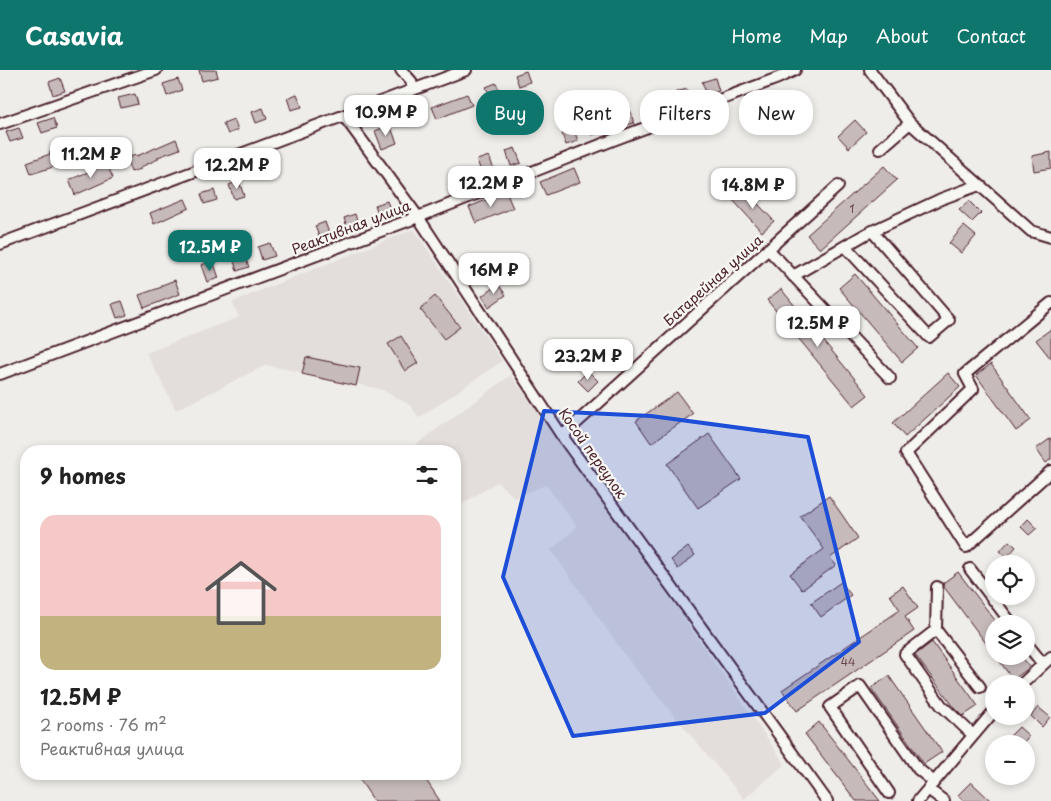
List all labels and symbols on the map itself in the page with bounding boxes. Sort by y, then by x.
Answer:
pin: 10.9M ₽ [340,94,432,137]
pin: 11.2M ₽ [45,136,137,179]
pin: 12.2M ₽ [191,148,283,190]
pin: 12.2M ₽ [445,166,537,208]
pin: 14.8M ₽ [707,168,799,210]
street label: Реактивная улица [288,195,414,259]
house number: 1 [850,200,855,217]
street label: Батарейная улица [659,229,768,331]
pin: 12.5M ₽ [164,230,256,272]
pin: 16M ₽ [459,252,529,295]
pin: 12.5M ₽ [772,306,864,348]
pin: 23.2M ₽ [542,338,634,381]
street label: Косой переулок [554,403,632,503]
house number: 44 [841,653,855,670]

